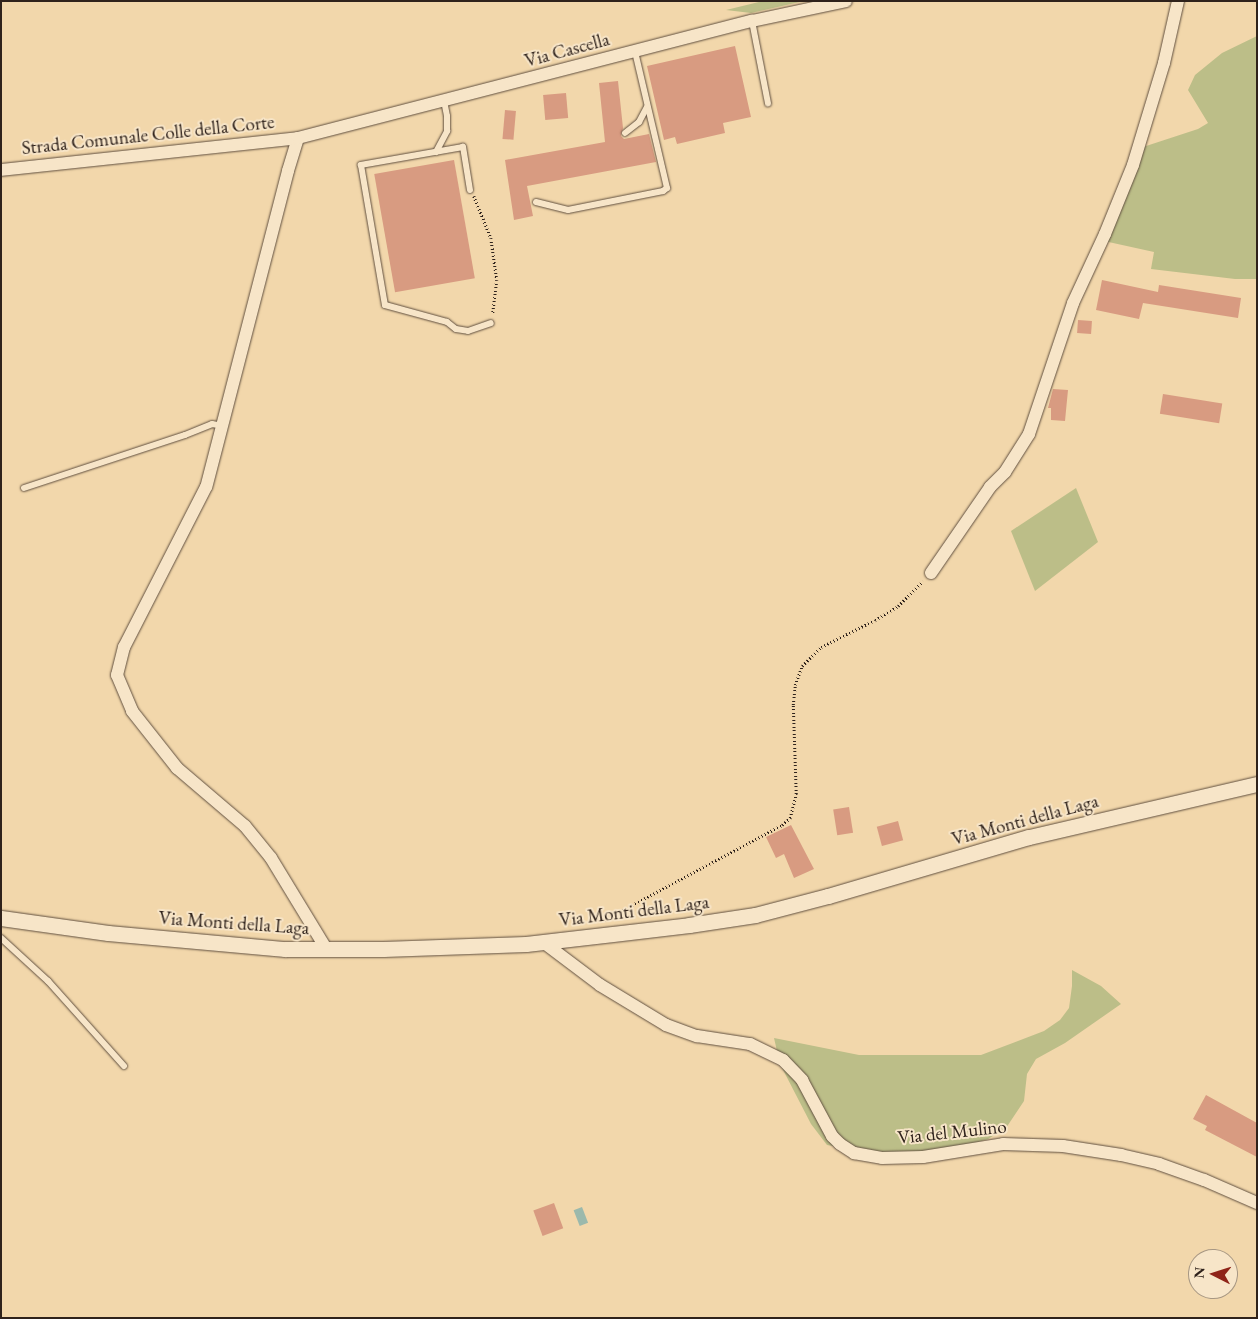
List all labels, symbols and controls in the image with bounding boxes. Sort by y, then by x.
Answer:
street label: Via Cascella [522,28,612,72]
street label: Strada Comunale Colle della Corte [21,110,275,160]
street label: Via Monti della Laga [949,789,1101,851]
street label: Via Monti della Laga [558,890,710,932]
street label: Via Monti della Laga [158,906,310,940]
street label: Via del Mulino [896,1115,1008,1149]
north arrow [1188,1249,1238,1299]
text: N [1190,1266,1209,1279]

